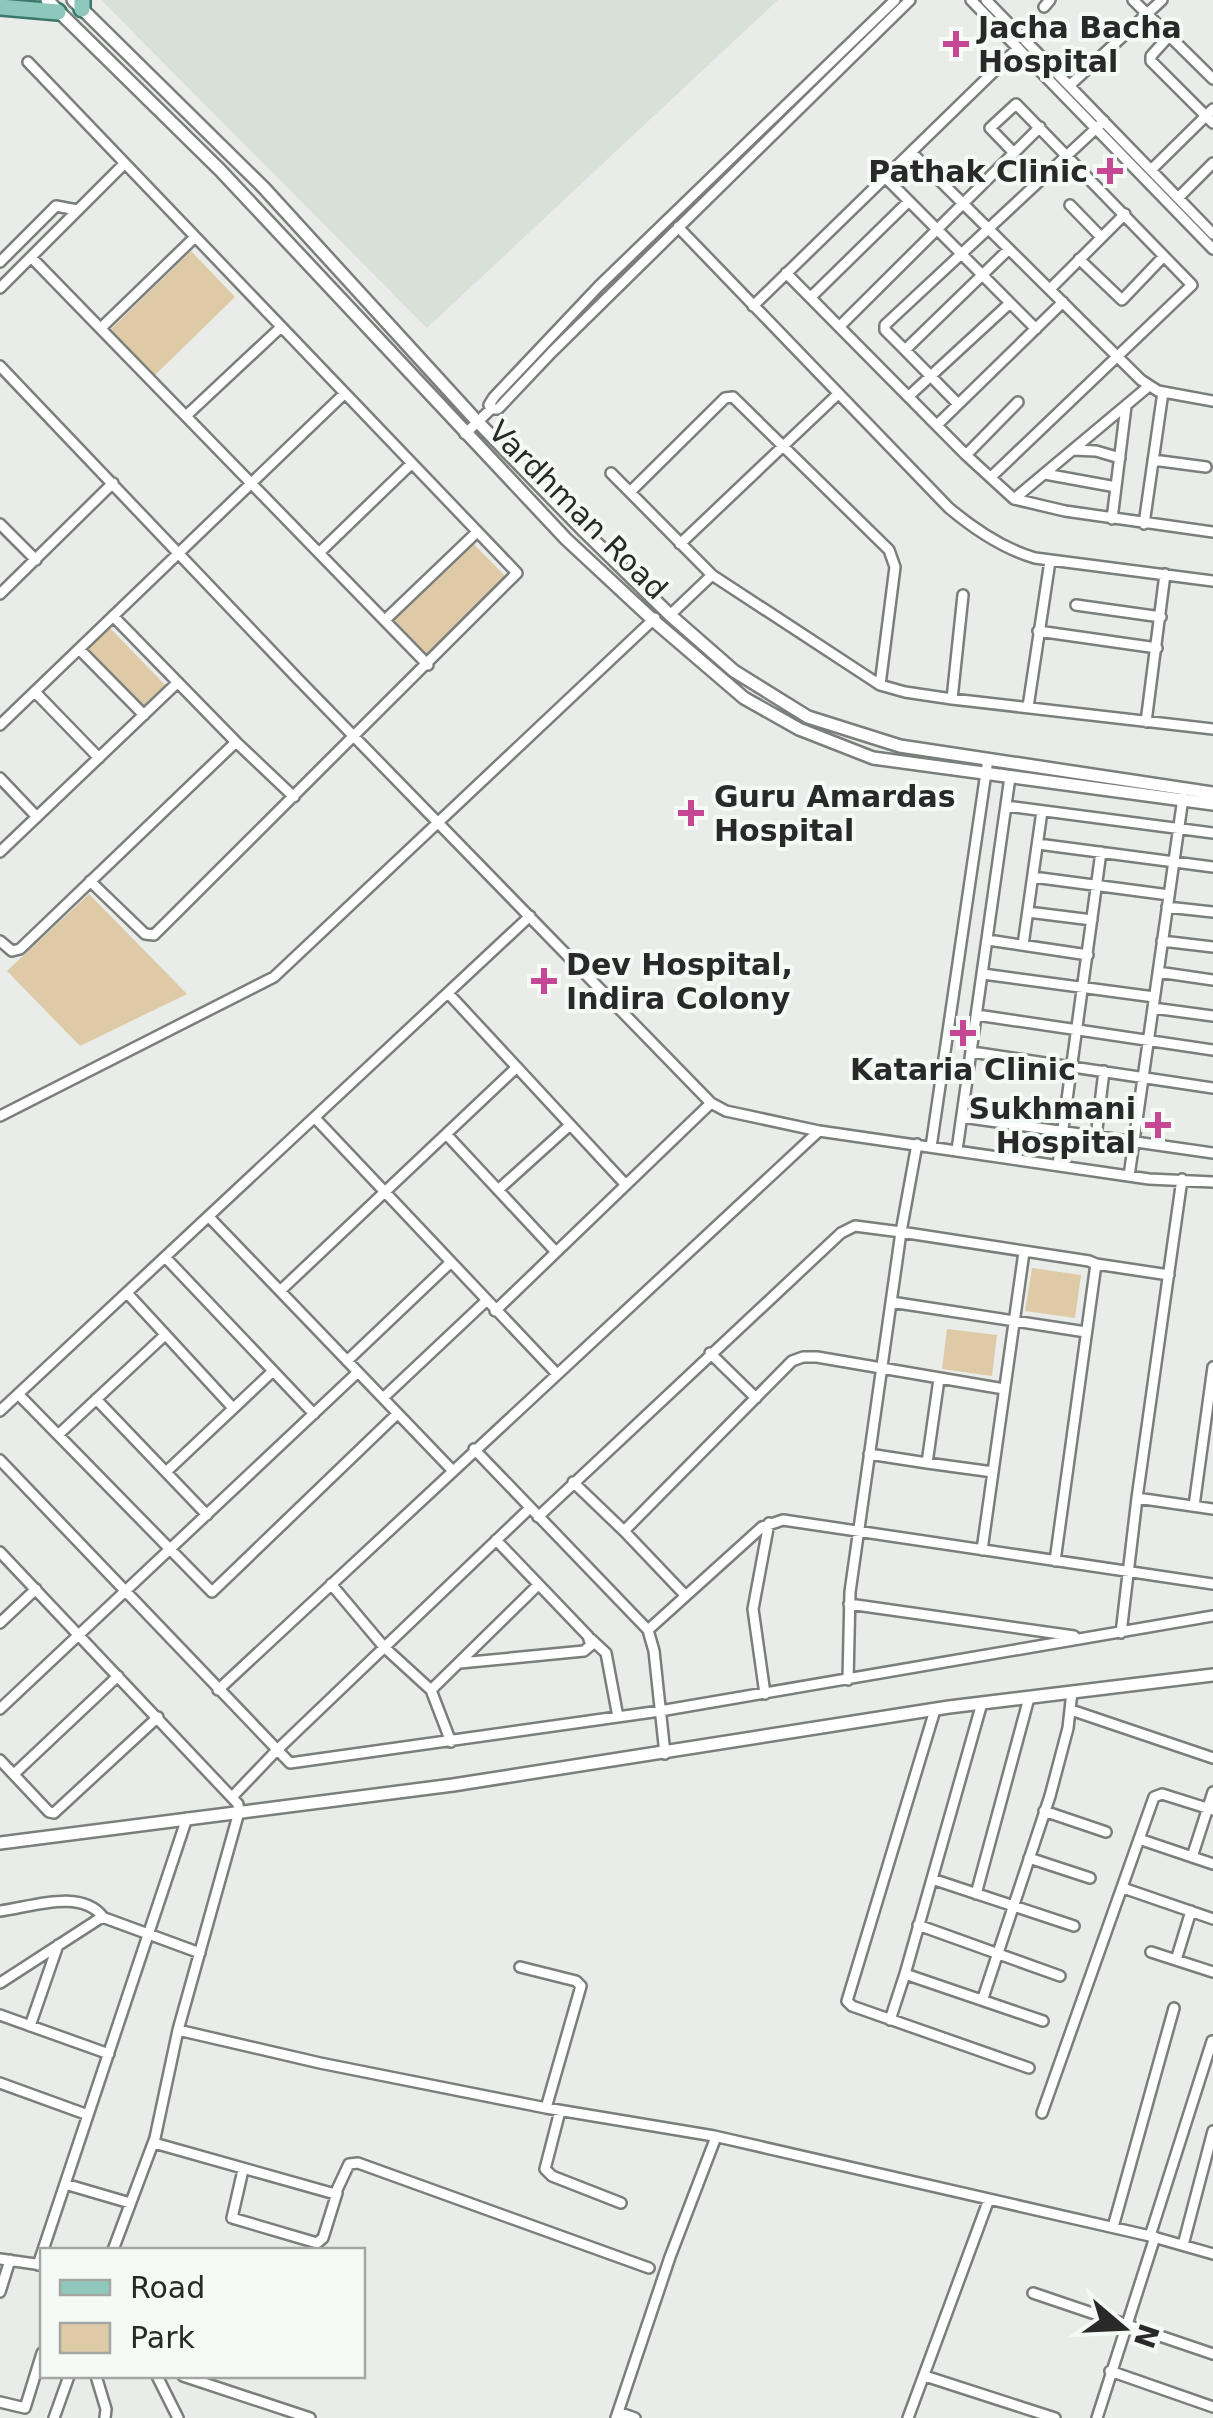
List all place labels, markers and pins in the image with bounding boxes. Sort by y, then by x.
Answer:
place label: Jacha Bacha Hospital [976,10,1182,79]
marker: Jacha Bacha Hospital [943,31,969,57]
place label: Pathak Clinic [868,154,1088,189]
marker: Pathak Clinic [1097,158,1123,184]
place label: Guru Amardas Hospital [714,779,956,848]
marker: Guru Amardas Hospital [678,800,704,826]
place label: Dev Hospital, Indira Colony [566,947,793,1016]
marker: Dev Hospital, Indira Colony [531,968,557,994]
marker: Kataria Clinic [950,1020,976,1046]
place label: Kataria Clinic [850,1052,1076,1087]
place label: Sukhmani Hospital [969,1091,1136,1160]
marker: Sukhmani Hospital [1145,1112,1171,1138]

